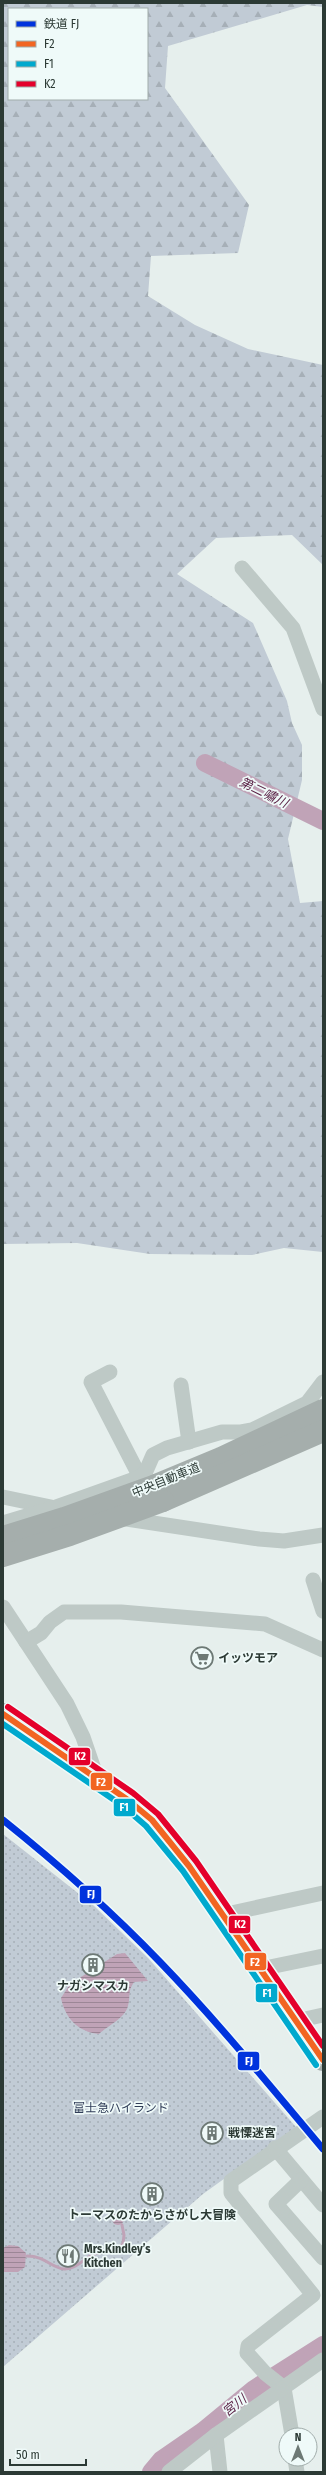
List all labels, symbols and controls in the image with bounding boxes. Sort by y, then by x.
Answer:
legend [8,8,148,100]
text: 鉄道 FJ [44,17,79,31]
text: F2 [44,37,54,51]
text: F1 [44,57,54,71]
text: K2 [44,77,56,91]
water label: 第二嘯川 [237,774,292,811]
street label: 中央自動車道 [130,1460,202,1500]
supermarket icon: イッツモア [189,1645,215,1671]
place label: イッツモア [218,1651,278,1665]
line badge: K2 [68,1747,91,1766]
text: K2 [74,1750,86,1763]
line badge: F2 [90,1772,113,1791]
text: F2 [96,1776,106,1789]
line badge: F1 [113,1798,136,1817]
text: F1 [119,1801,129,1814]
line badge: FJ [79,1885,102,1904]
text: FJ [87,1888,95,1901]
line badge: K2 [228,1915,251,1934]
text: K2 [234,1918,246,1931]
building icon: ナガシマスカ [80,1952,106,1978]
line badge: F2 [244,1952,267,1971]
text: F2 [250,1956,260,1969]
place label: ナガシマスカ [57,1979,129,1993]
line badge: F1 [255,1983,278,2003]
text: F1 [262,1987,272,2000]
line badge: FJ [237,2051,260,2071]
text: FJ [245,2055,253,2068]
park label: 富士急ハイランド [73,2101,169,2115]
building icon: 戦慄迷宮 [199,2120,225,2146]
place label: 戦慄迷宮 [228,2126,276,2140]
building icon: トーマスのたからさがし大冒険 [139,2181,165,2207]
place label: トーマスのたからさがし大冒険 [68,2208,236,2222]
place label: Mrs.Kindley’s Kitchen [84,2242,151,2270]
restaurant icon: Mrs.Kindley’s Kitchen [55,2243,81,2269]
water label: 宮川 [219,2390,251,2419]
north arrow [278,2427,318,2467]
text: N [295,2431,301,2444]
scale bar [10,2441,86,2467]
text: 50 m [16,2448,40,2462]

